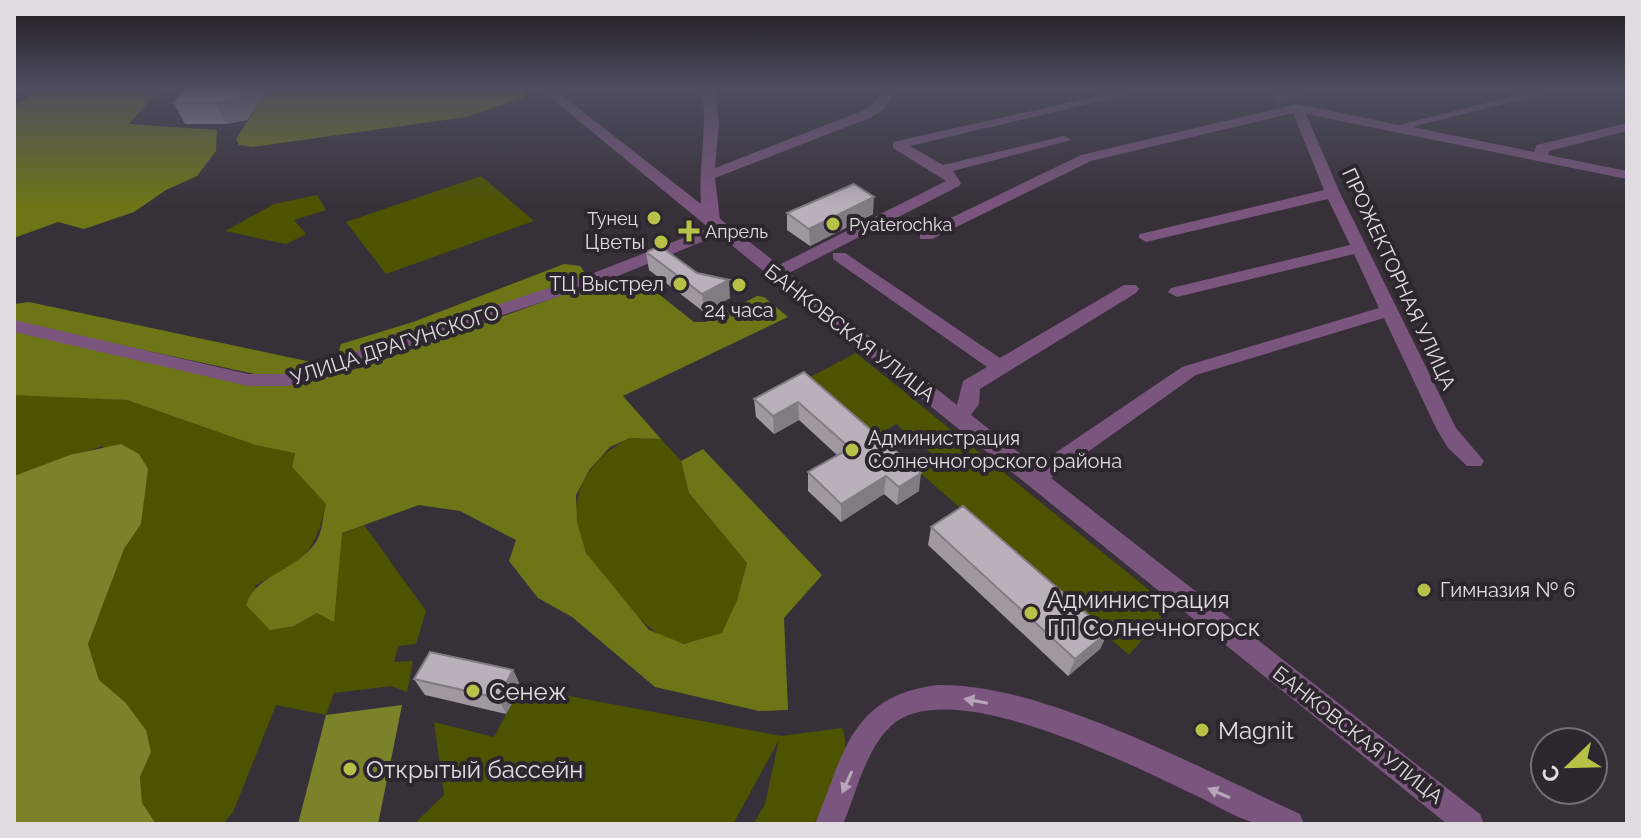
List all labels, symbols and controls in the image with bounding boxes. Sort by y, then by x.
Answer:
street label: ПРОЖЕКТОРНАЯ УЛИЦА [1337,164,1461,394]
place label: Тунец [587,208,638,229]
marker: Тунец [645,209,663,227]
place label: Pyaterochka [849,214,952,235]
marker: Pyaterochka [824,215,842,233]
place label: Апрель [705,221,768,242]
marker: Апрель [680,222,698,240]
place label: Цветы [585,230,645,254]
marker: Цветы [652,233,670,251]
street label: БАНКОВСКАЯ УЛИЦА [760,259,940,407]
place label: ТЦ Выстрел [549,272,664,296]
marker: ТЦ Выстрел [671,275,689,293]
marker: 24 часа [730,276,748,294]
place label: 24 часа [704,298,774,322]
street label: УЛИЦА ДРАГУНСКОГО [288,300,502,390]
place label: Администрация Солнечногорского района [868,426,1122,473]
marker: Администрация Солнечногорского района [843,441,861,459]
place label: Гимназия № 6 [1440,578,1575,602]
marker: Гимназия № 6 [1415,581,1433,599]
place label: Администрация ГП Солнечногорск [1047,585,1260,642]
marker: Администрация ГП Солнечногорск [1022,604,1040,622]
street label: БАНКОВСКАЯ УЛИЦА [1268,661,1448,809]
place label: Сенеж [489,677,567,706]
marker: Сенеж [464,682,482,700]
one-way arrow [964,694,989,706]
place label: Magnit [1218,716,1294,745]
marker: Magnit [1193,721,1211,739]
north arrow [1529,726,1609,806]
place label: Открытый бассейн [366,755,583,784]
marker: Открытый бассейн [341,760,359,778]
text: С [1536,762,1566,786]
one-way arrow [841,770,854,794]
one-way arrow [1207,786,1231,799]

